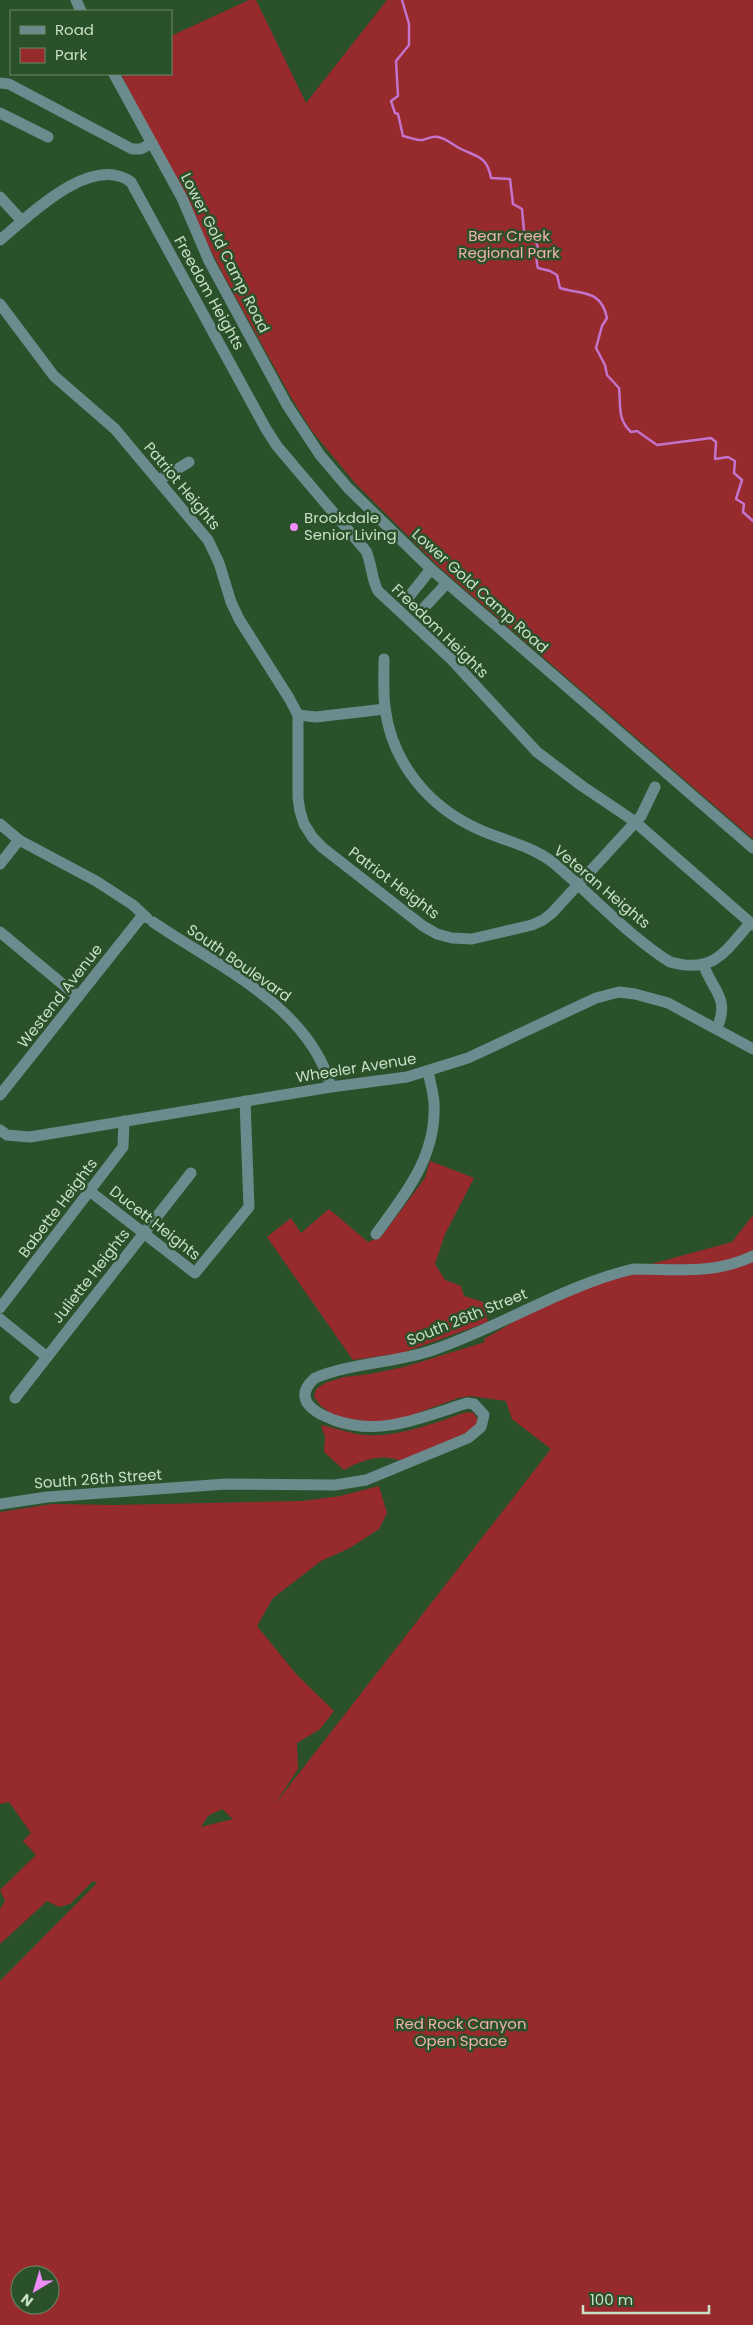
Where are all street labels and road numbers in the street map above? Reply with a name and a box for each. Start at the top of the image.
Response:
street label: Lower Gold Camp Road [176,169,275,336]
street label: Freedom Heights [169,232,250,354]
street label: Patriot Heights [139,437,226,534]
street label: Lower Gold Camp Road [408,524,553,658]
street label: Freedom Heights [387,579,494,683]
street label: Veteran Heights [550,840,655,933]
street label: Patriot Heights [344,841,444,924]
street label: South Boulevard [183,919,296,1006]
street label: Westend Avenue [12,939,107,1052]
street label: Wheeler Avenue [294,1048,418,1087]
street label: Babette Heights [13,1154,102,1262]
street label: Ducett Heights [106,1180,205,1265]
street label: Juliette Heights [47,1224,134,1327]
street label: South 26th Street [403,1283,530,1350]
street label: South 26th Street [33,1464,163,1493]

